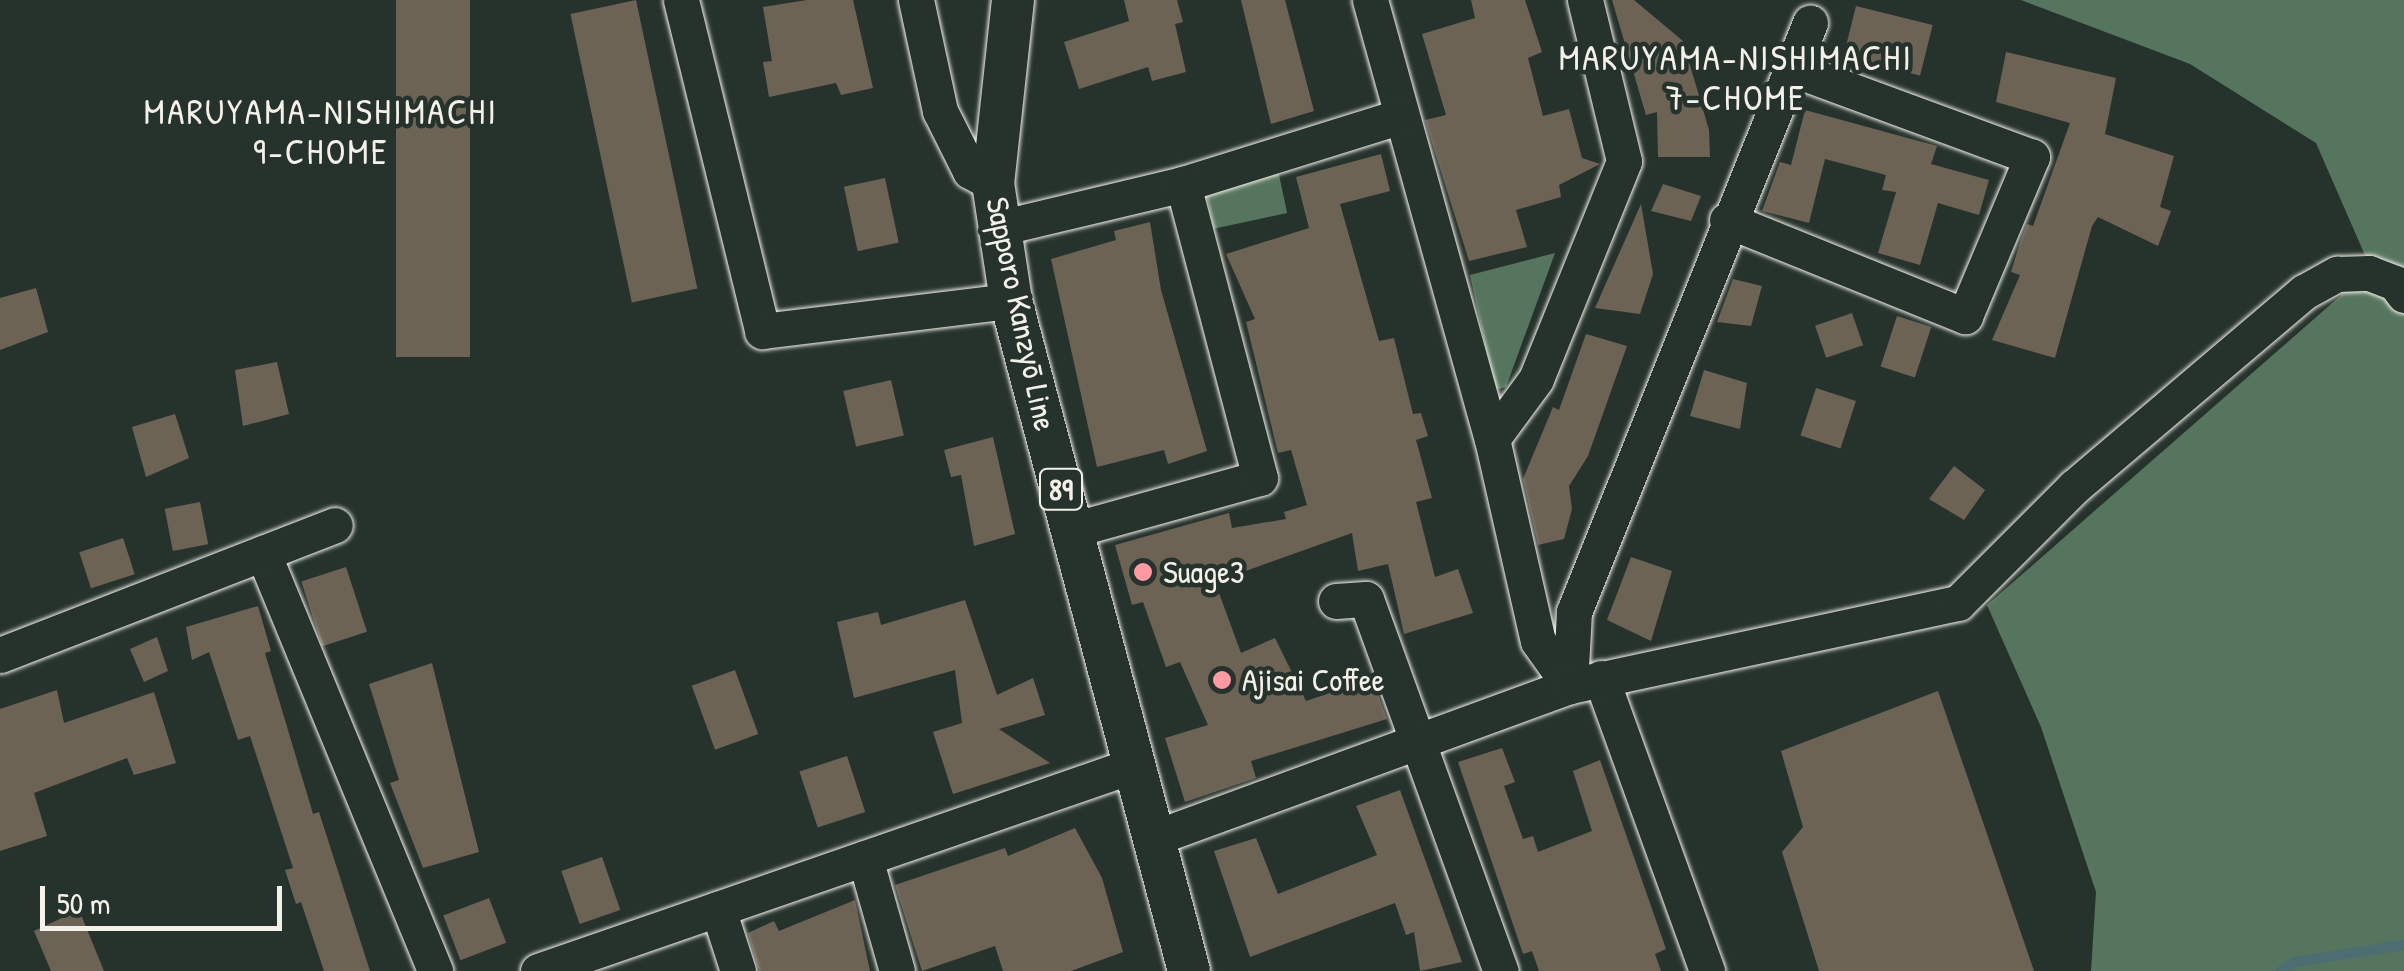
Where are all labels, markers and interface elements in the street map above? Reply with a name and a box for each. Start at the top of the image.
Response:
district label: MARUYAMA-NISHIMACHI 7-CHOME [1559,37,1913,119]
district label: MARUYAMA-NISHIMACHI 9-CHOME [144,91,498,173]
street label: Sapporo Kanzyō Line [978,194,1064,434]
road number: 89 [1038,464,1084,514]
place label: Suage3 [1163,553,1244,591]
marker: Suage3 [1132,561,1154,583]
place label: Ajisai Coffee [1242,661,1384,699]
marker: Ajisai Coffee [1211,669,1233,691]
scale bar [45,866,288,928]
text: 50 m [57,883,110,923]

